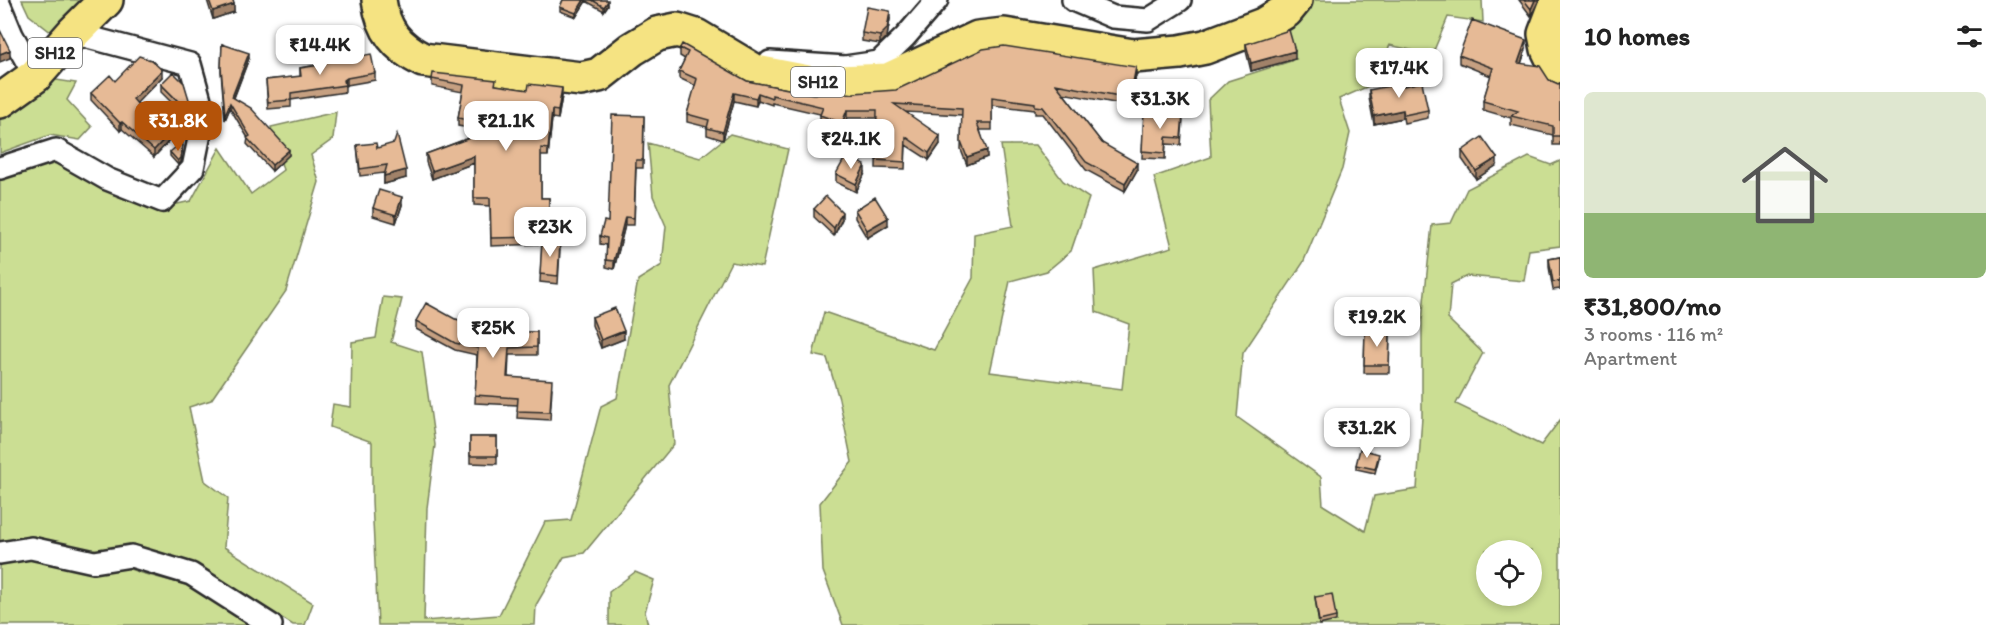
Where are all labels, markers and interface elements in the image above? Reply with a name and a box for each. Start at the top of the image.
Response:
text: 10 homes [1584,20,1690,52]
icon: filters [1953,20,1986,53]
pin: ₹14.4K [271,25,369,76]
text: ₹14.4K [290,32,350,56]
road number: SH12 [28,38,82,68]
pin: ₹17.4K [1350,48,1448,99]
text: ₹17.4K [1370,55,1428,79]
road number: SH12 [791,67,845,97]
pin: ₹31.3K [1111,79,1209,130]
text: ₹31.3K [1131,86,1189,110]
pin: ₹31.8K [129,101,227,152]
pin: ₹21.1K [457,101,555,152]
text: ₹31.8K [149,108,207,132]
text: ₹21.1K [478,108,534,132]
pin: ₹24.1K [802,119,900,170]
text: ₹24.1K [821,126,881,150]
icon: home [1731,131,1839,239]
pin: ₹23K [514,207,586,258]
text: ₹23K [528,214,572,238]
text: ₹31,800/mo [1584,290,1721,322]
pin: ₹19.2K [1328,297,1426,348]
text: ₹19.2K [1348,304,1406,328]
pin: ₹25K [457,308,529,359]
text: ₹25K [471,315,515,339]
text: 3 rooms · 116 m² [1584,322,1723,346]
text: Apartment [1584,346,1677,370]
pin: ₹31.2K [1318,408,1416,459]
text: ₹31.2K [1338,415,1396,439]
map controls [1476,540,1542,606]
button: locate [1476,540,1542,606]

